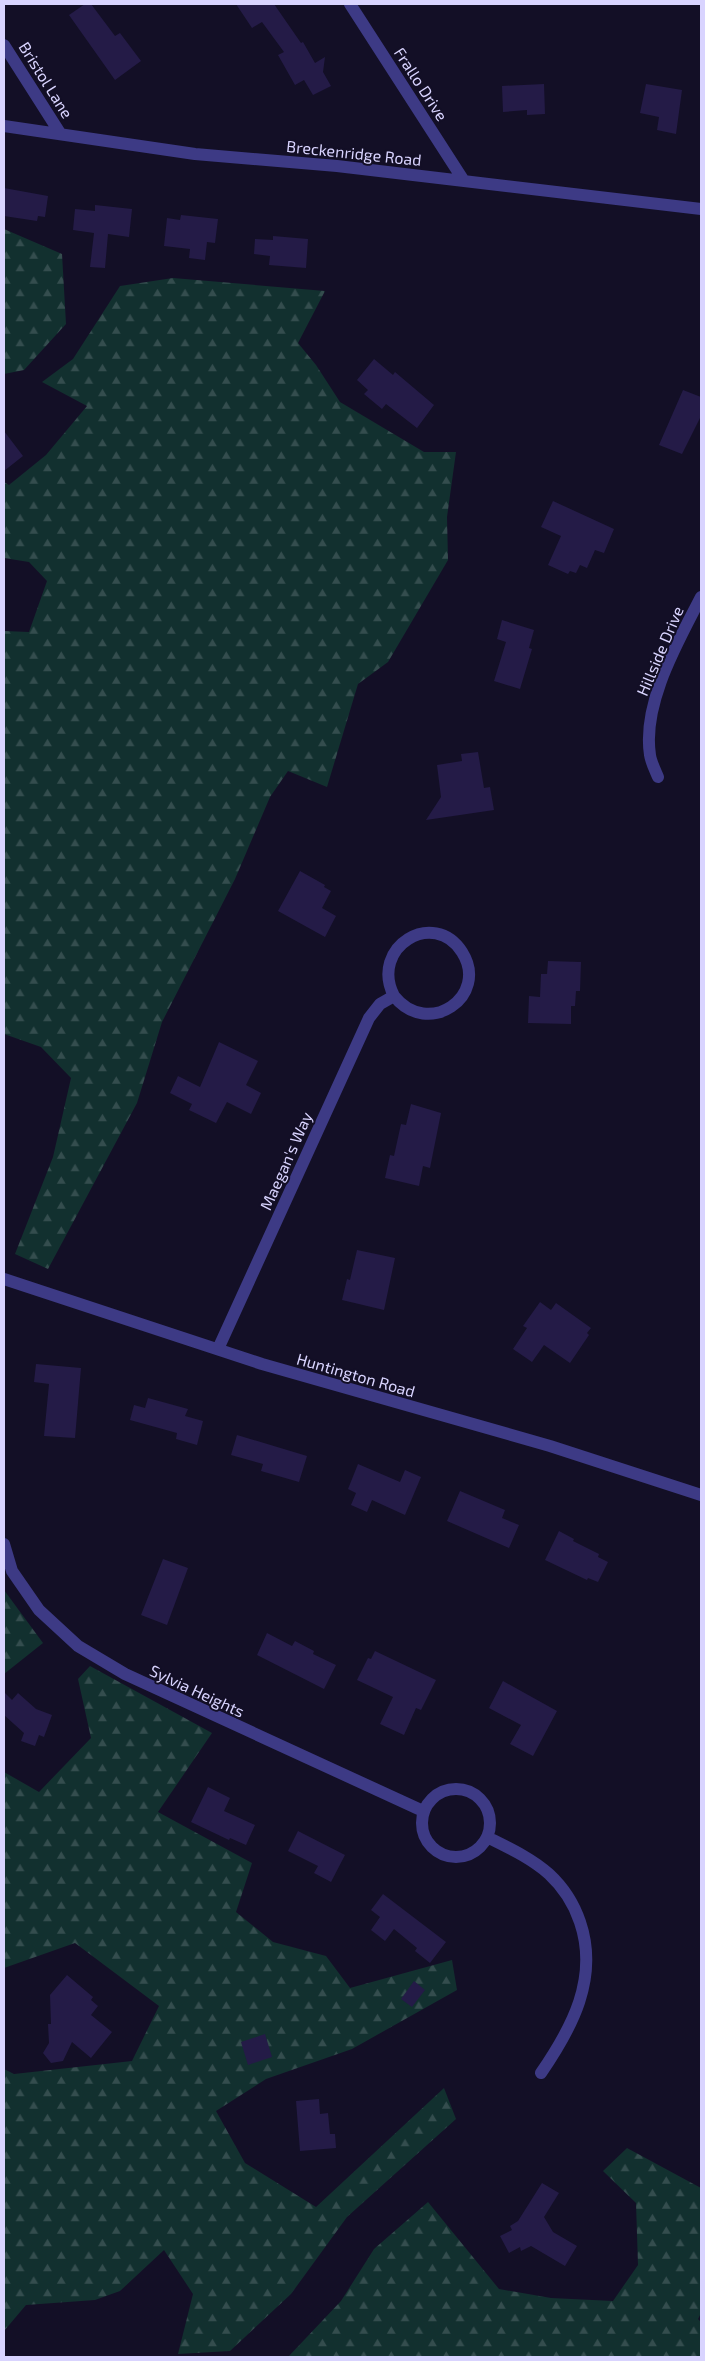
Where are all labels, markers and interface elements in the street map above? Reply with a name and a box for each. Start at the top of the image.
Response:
street label: Bristol Lane [15,38,77,121]
street label: Frallo Drive [391,43,452,124]
street label: Breckenridge Road [286,136,423,169]
street label: Hillside Drive [632,603,687,699]
street label: Maegan's Way [255,1108,316,1213]
street label: Huntington Road [295,1349,418,1401]
street label: Sylvia Heights [147,1660,248,1721]

